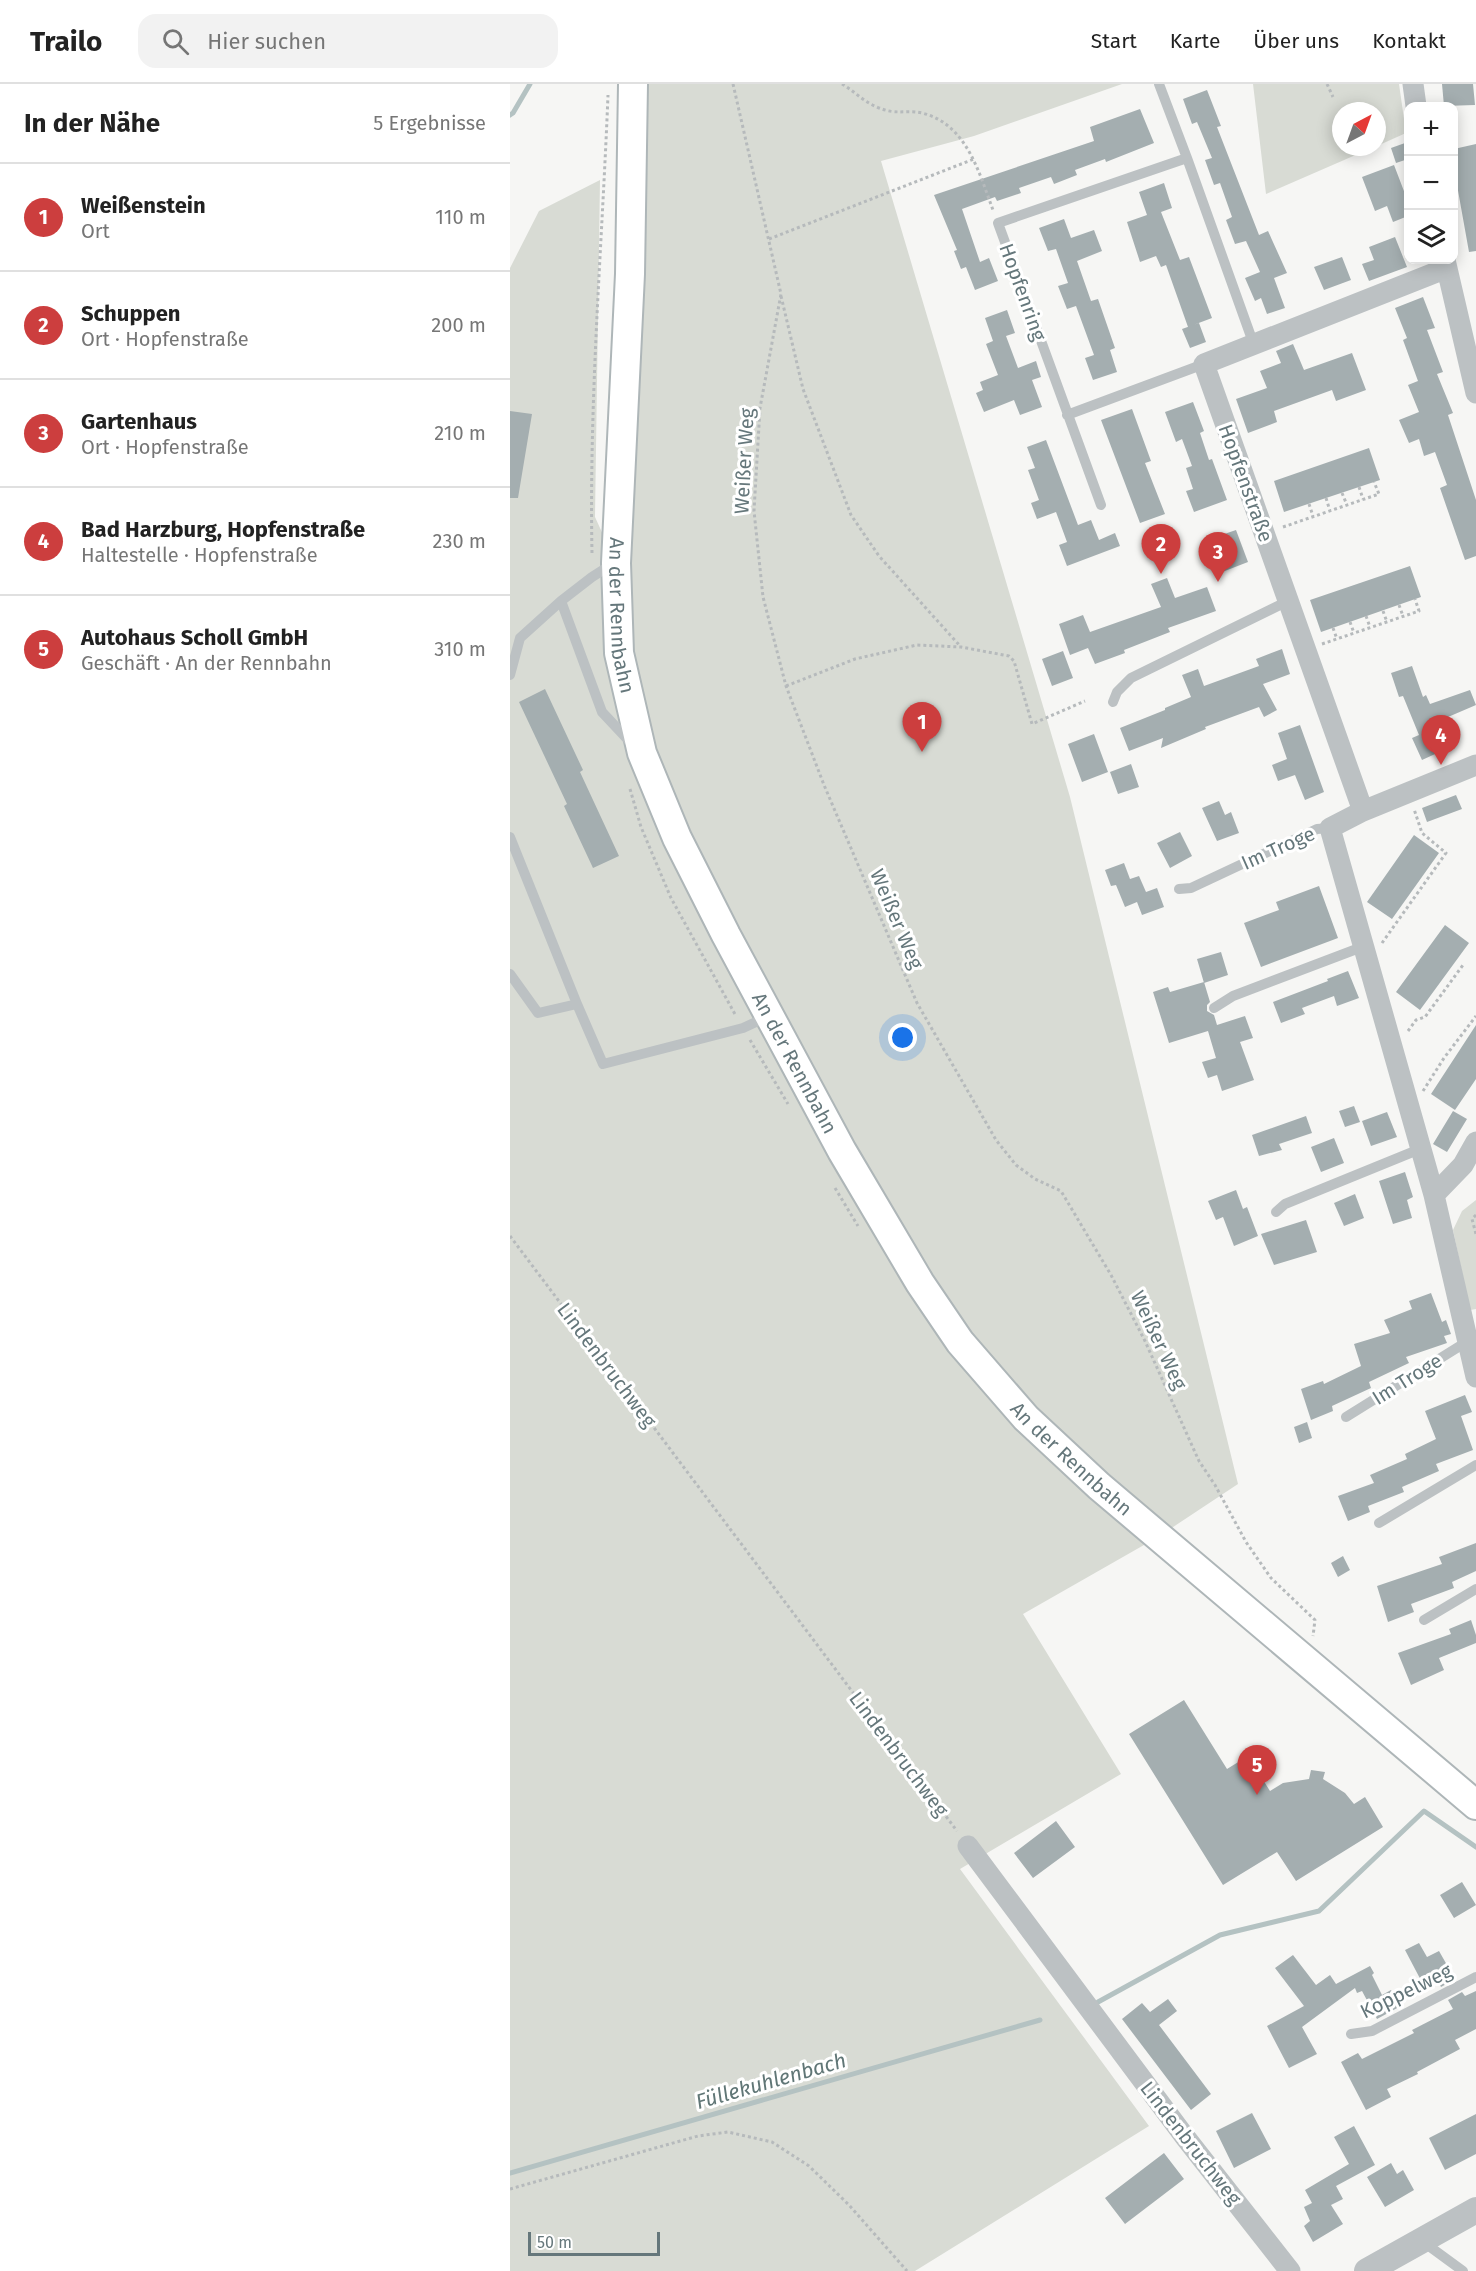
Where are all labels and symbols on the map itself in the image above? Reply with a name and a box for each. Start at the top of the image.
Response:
north arrow [1332,102,1386,156]
street label: Hopfenring [994,240,1052,344]
street label: Weißer Weg [729,407,759,515]
street label: Hopfenstraße [1214,421,1278,545]
pin: 2 [1142,524,1180,574]
pin: 3 [1198,532,1238,582]
street label: An der Rennbahn [604,537,640,696]
pin: 1 [902,702,942,752]
pin: 4 [1422,716,1460,765]
street label: Im Troge [1238,821,1318,875]
street label: Weißer Weg [865,865,929,973]
street label: An der Rennbahn [747,988,842,1138]
your location [888,1023,917,1052]
street label: Weißer Weg [1126,1287,1193,1394]
street label: Lindenbruchweg [552,1298,662,1433]
street label: Im Troge [1368,1348,1446,1410]
street label: An der Rennbahn [1006,1397,1137,1521]
street label: Lindenbruchweg [844,1687,954,1822]
pin: 5 [1238,1746,1276,1795]
street label: Koppelweg [1356,1958,1456,2024]
water label: Füllekuhlenbach [693,2047,849,2115]
street label: Lindenbruchweg [1135,2076,1247,2210]
scale bar [528,2229,660,2256]

